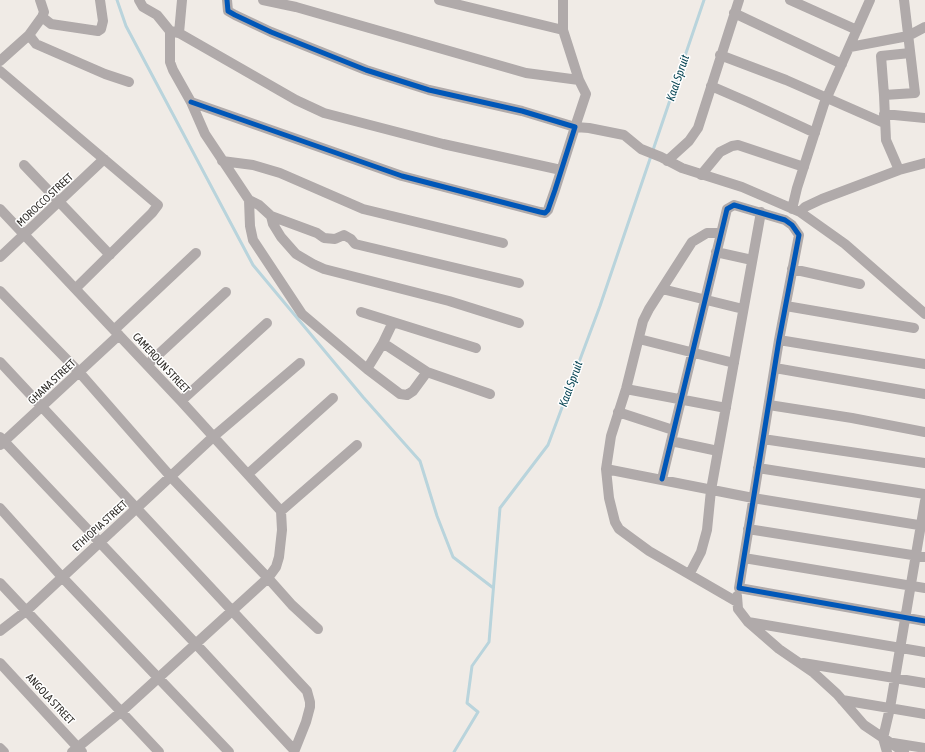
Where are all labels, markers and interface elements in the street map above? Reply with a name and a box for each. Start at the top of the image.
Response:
water label: Kaal Spruit [663,53,693,103]
street label: MOROCCO STREET [14,171,76,229]
street label: CAMEROUN STREET [130,330,192,396]
street label: GHANA STREET [26,357,78,407]
water label: Kaal Spruit [556,359,586,409]
street label: ETHIOPIA STREET [70,498,130,554]
street label: ANGOLA STREET [23,671,77,727]

